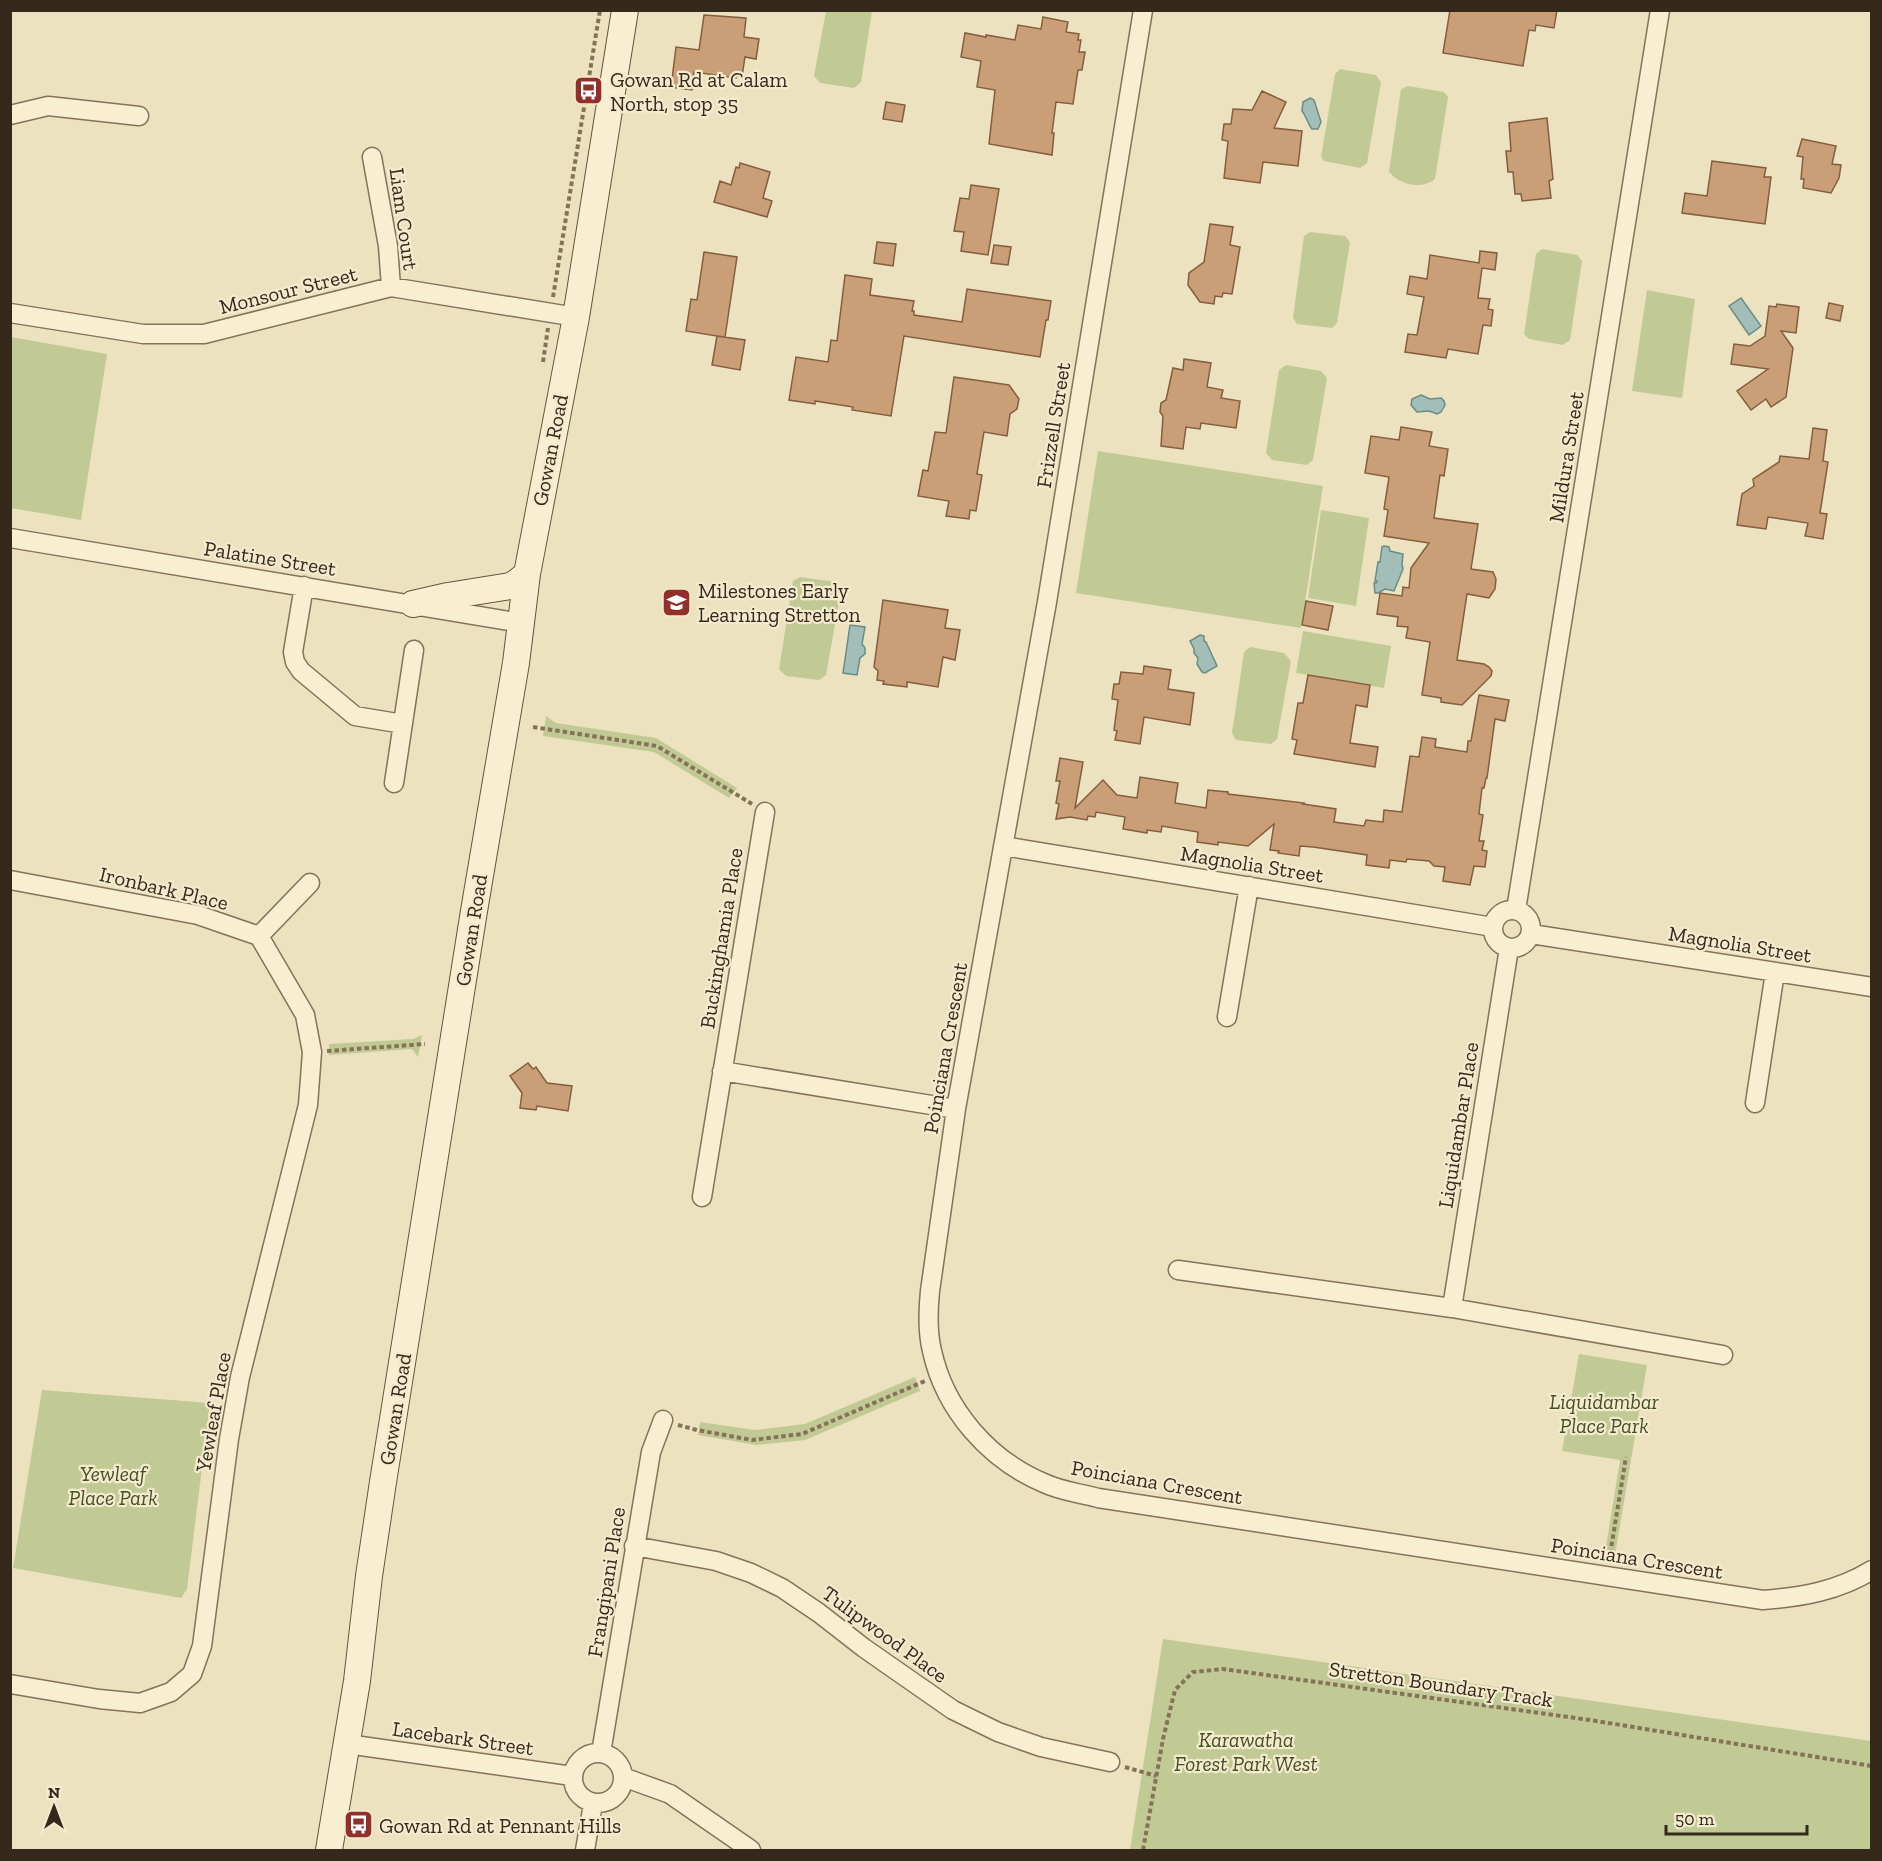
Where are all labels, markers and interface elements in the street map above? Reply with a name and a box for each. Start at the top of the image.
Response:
place label: Gowan Rd at Calam North, stop 35 [610,67,787,116]
bus stop icon: Gowan Rd at Calam North, stop 35 [573,75,605,107]
street label: Liam Court [384,166,424,272]
street label: Monsour Street [216,261,360,319]
street label: Frizzell Street [1031,360,1075,490]
street label: Mildura Street [1543,389,1589,524]
street label: Gowan Road [527,392,573,508]
street label: Palatine Street [202,535,338,581]
place label: Milestones Early Learning Stretton [698,578,861,627]
school or university icon: Milestones Early Learning Stretton [661,586,693,618]
street label: Magnolia Street [1179,840,1326,888]
street label: Buckinghamia Place [694,846,748,1030]
street label: Ironbark Place [97,861,231,915]
street label: Gowan Road [450,872,492,988]
street label: Magnolia Street [1667,920,1814,968]
street label: Poinciana Crescent [918,960,972,1136]
street label: Liquidambar Place [1433,1040,1484,1210]
street label: Yewleaf Place [190,1350,236,1475]
street label: Gowan Road [374,1351,416,1467]
park label: Liquidambar Place Park [1549,1389,1659,1438]
street label: Poinciana Crescent [1069,1455,1245,1509]
park label: Yewleaf Place Park [68,1461,158,1510]
street label: Frangipani Place [582,1505,630,1659]
street label: Poinciana Crescent [1549,1532,1725,1584]
street label: Tulipwood Place [818,1580,953,1688]
street label: Stretton Boundary Track [1328,1656,1554,1712]
street label: Lacebark Street [391,1716,535,1760]
park label: Karawatha Forest Park West [1174,1727,1318,1776]
north arrow [24,1777,84,1837]
text: N [48,1783,60,1802]
scale bar [1666,1798,1807,1836]
text: 50 m [1675,1808,1715,1830]
bus stop icon: Gowan Rd at Pennant Hills [342,1809,374,1841]
place label: Gowan Rd at Pennant Hills [379,1813,621,1838]

